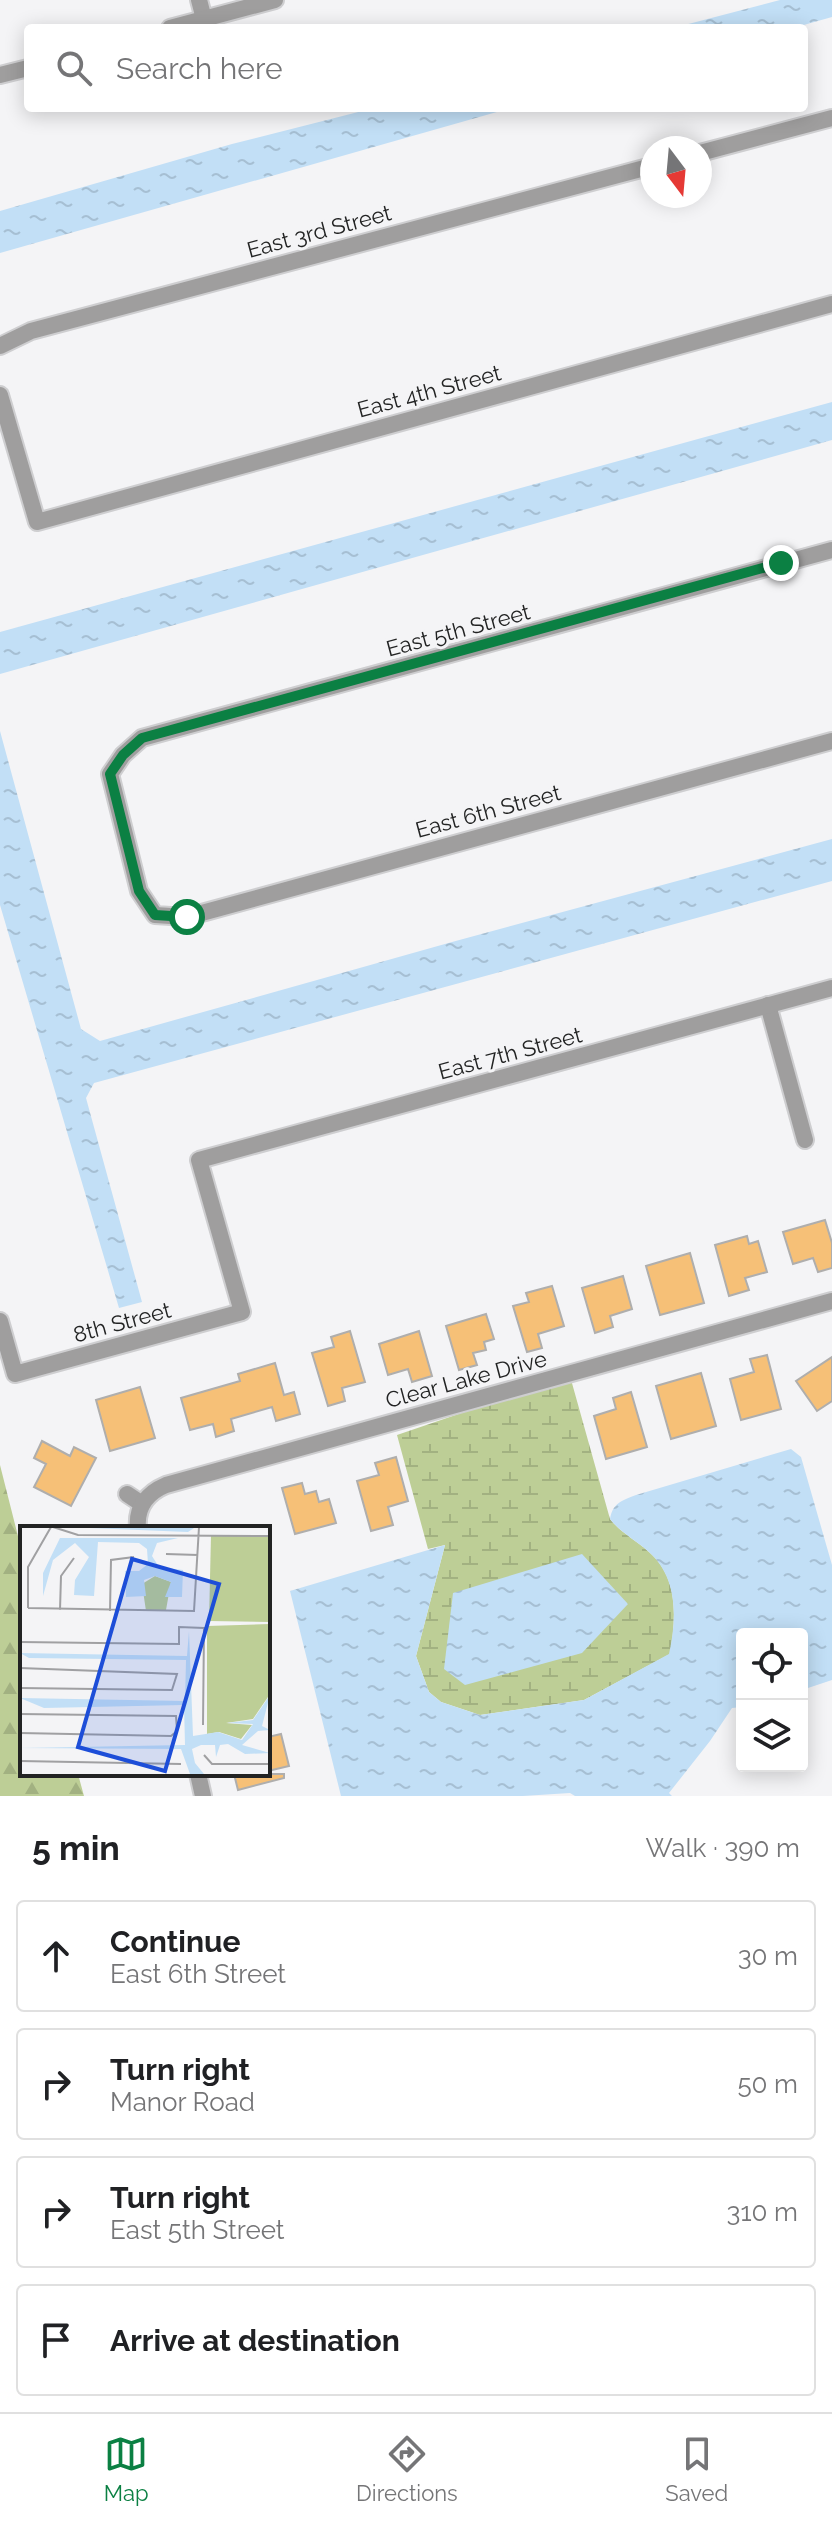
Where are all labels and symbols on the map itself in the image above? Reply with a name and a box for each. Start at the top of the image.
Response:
north arrow [640,136,712,208]
street label: East 3rd Street [244,199,395,263]
street label: East 4th Street [354,359,504,423]
route end [763,545,799,581]
street label: East 5th Street [383,598,533,662]
street label: East 6th Street [413,779,564,843]
route start [169,899,205,935]
street label: East 7th Street [435,1021,585,1085]
street label: 8th Street [70,1296,174,1347]
street label: Clear Lake Drive [383,1345,549,1413]
inset map [20,1526,270,1776]

